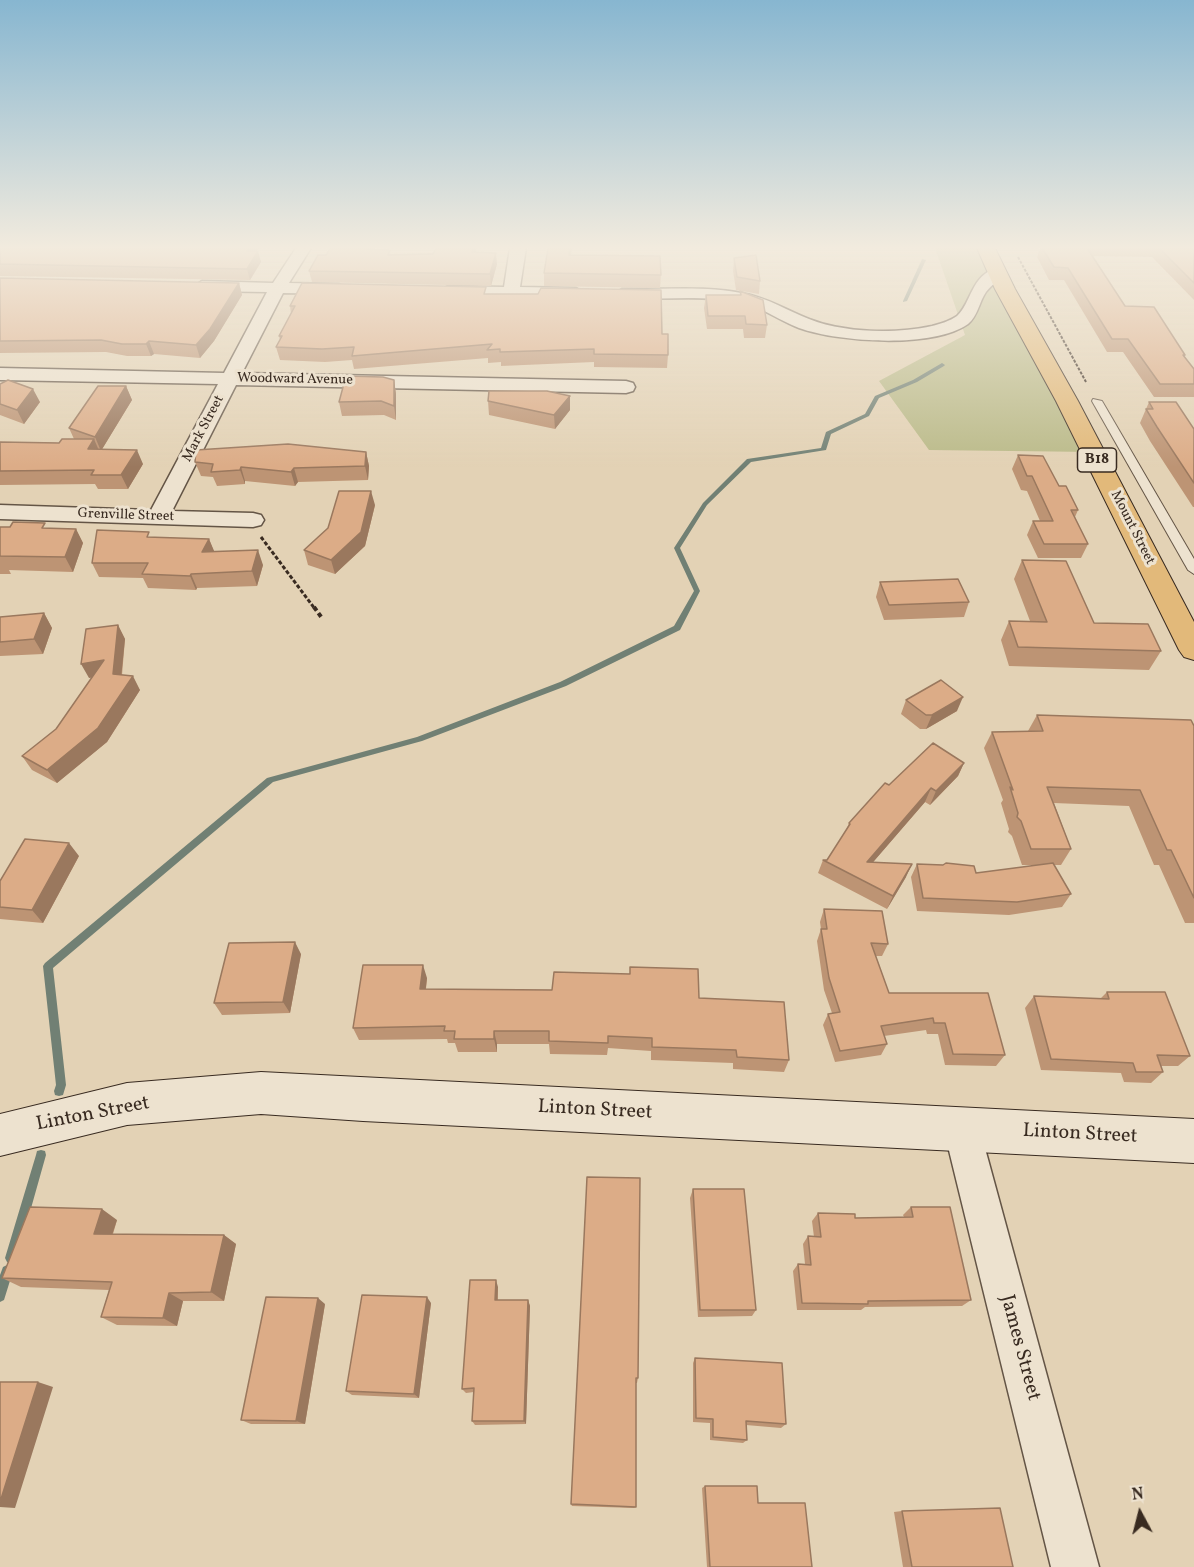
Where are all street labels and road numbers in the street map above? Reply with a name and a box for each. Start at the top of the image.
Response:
street label: Woodward Avenue [237,371,353,389]
street label: Mark Street [179,393,229,465]
road number: B18 [1078,448,1116,472]
street label: Mount Street [1106,488,1158,568]
street label: Grenville Street [77,506,175,526]
street label: Linton Street [34,1092,152,1138]
street label: Linton Street [537,1096,653,1126]
street label: Linton Street [1022,1120,1138,1150]
street label: James Street [993,1292,1045,1404]

